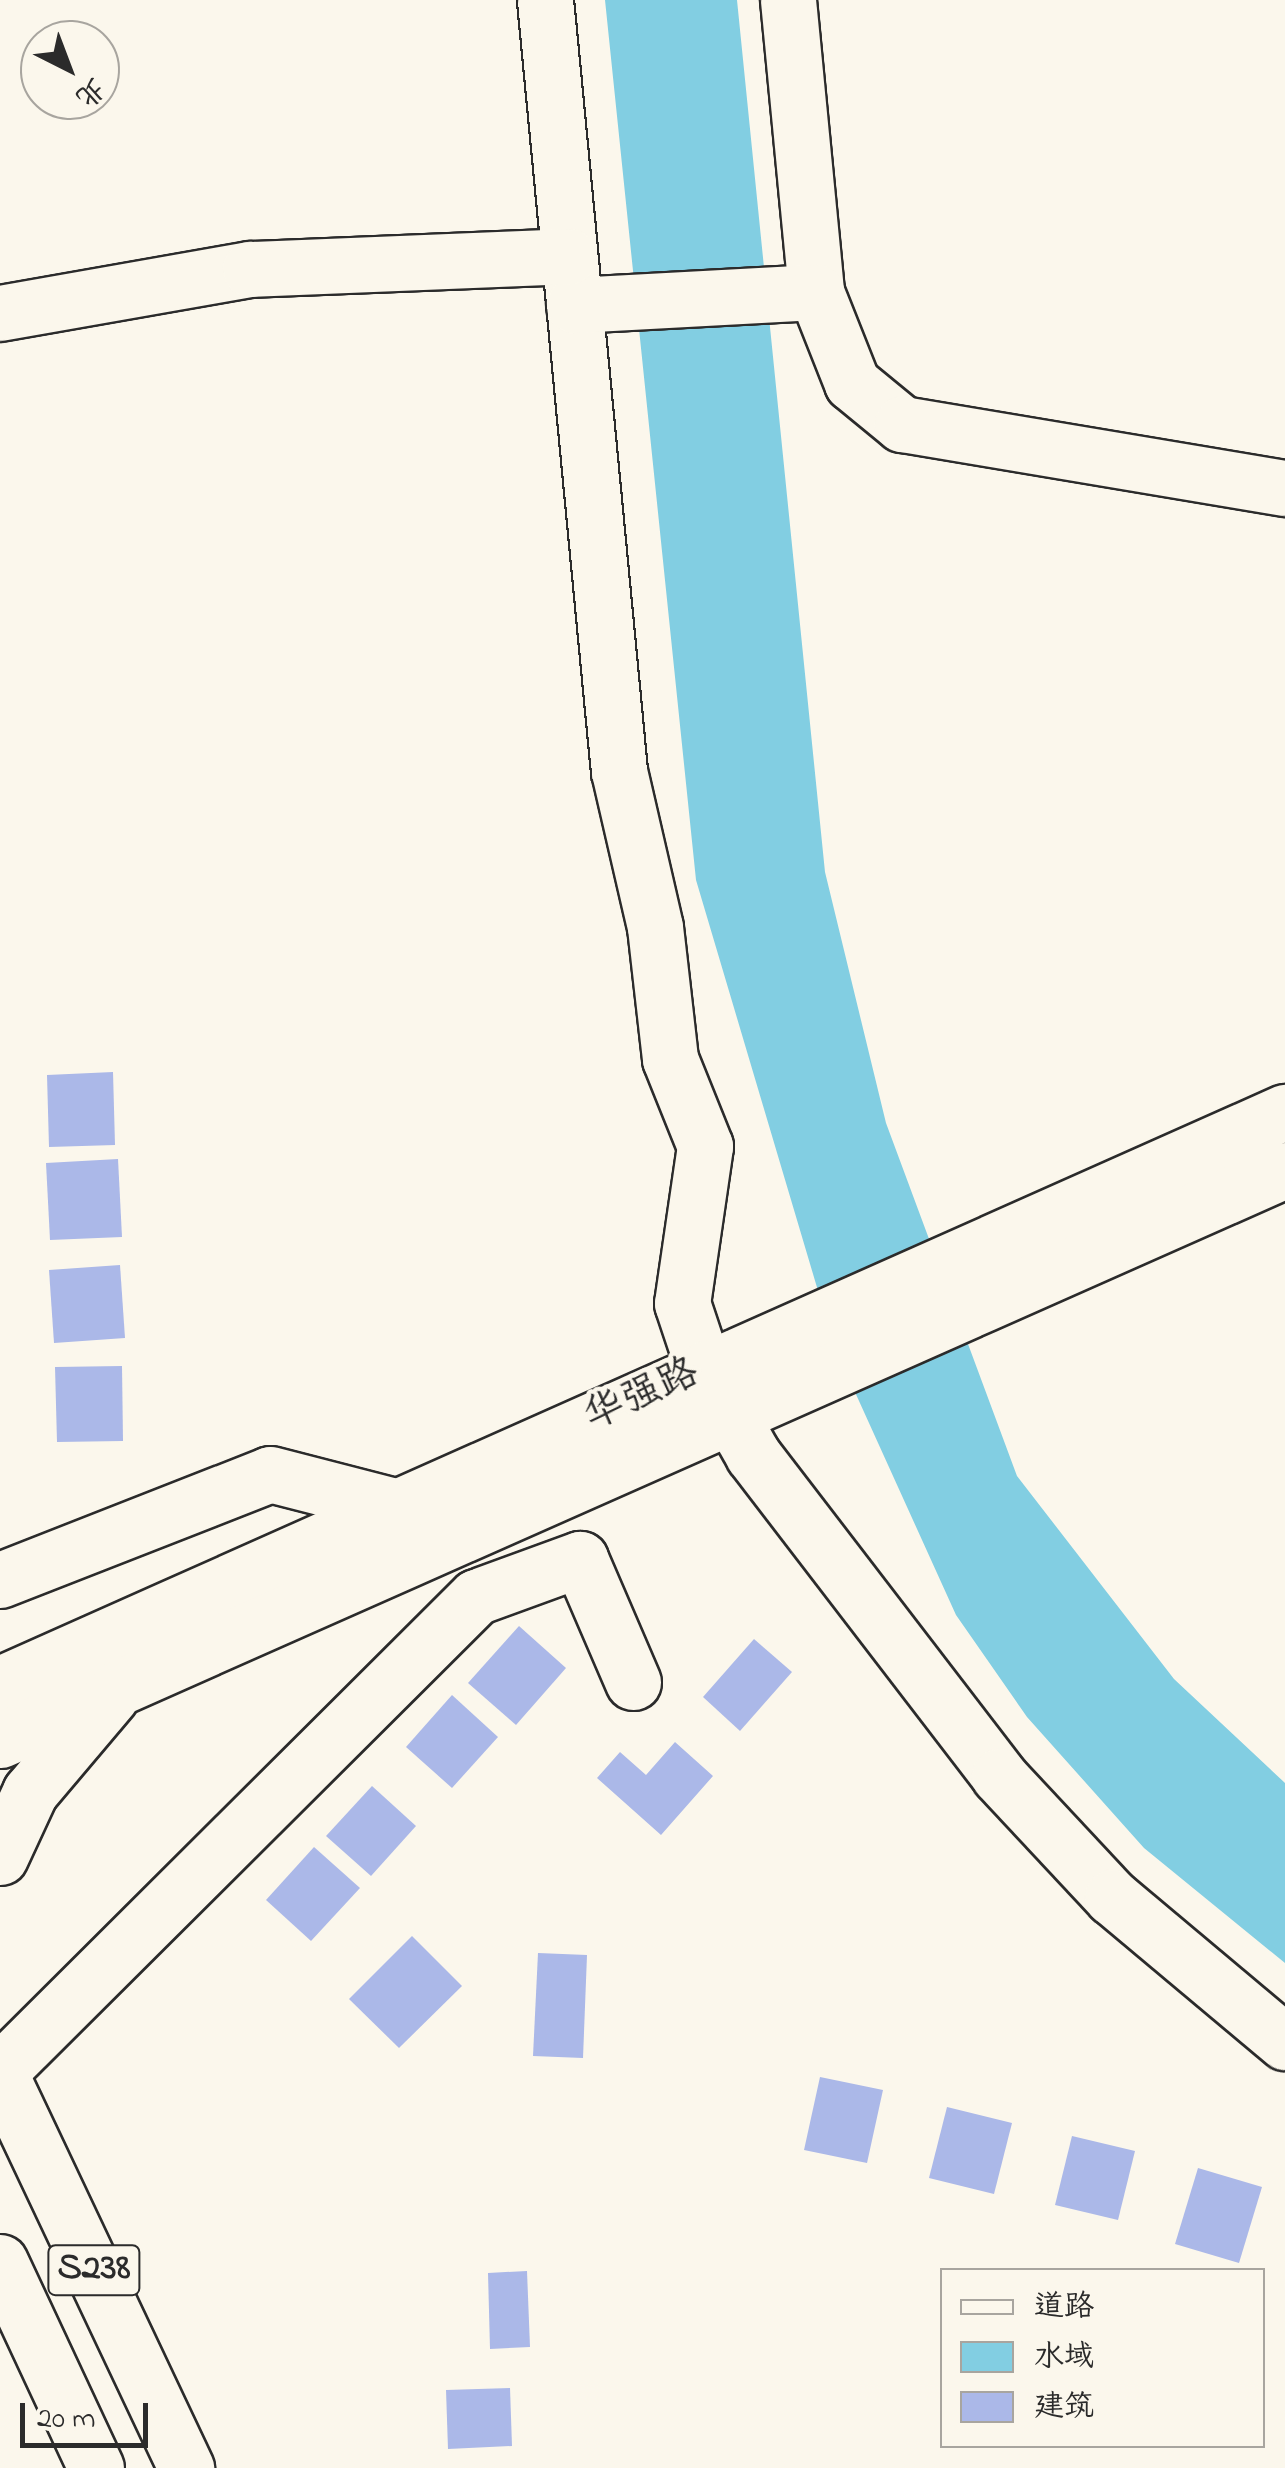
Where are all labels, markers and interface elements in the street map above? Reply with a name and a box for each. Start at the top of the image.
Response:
north arrow [20,20,120,120]
text: 北 [65,67,113,116]
street label: 华强路 [577,1350,707,1442]
road number: S238 [46,2237,142,2303]
legend [940,2268,1265,2448]
text: 道路 [1034,2286,1094,2330]
text: 水域 [1034,2336,1094,2380]
scale bar [25,2383,152,2445]
text: 建筑 [1034,2386,1094,2430]
text: 20 m [37,2398,96,2442]

